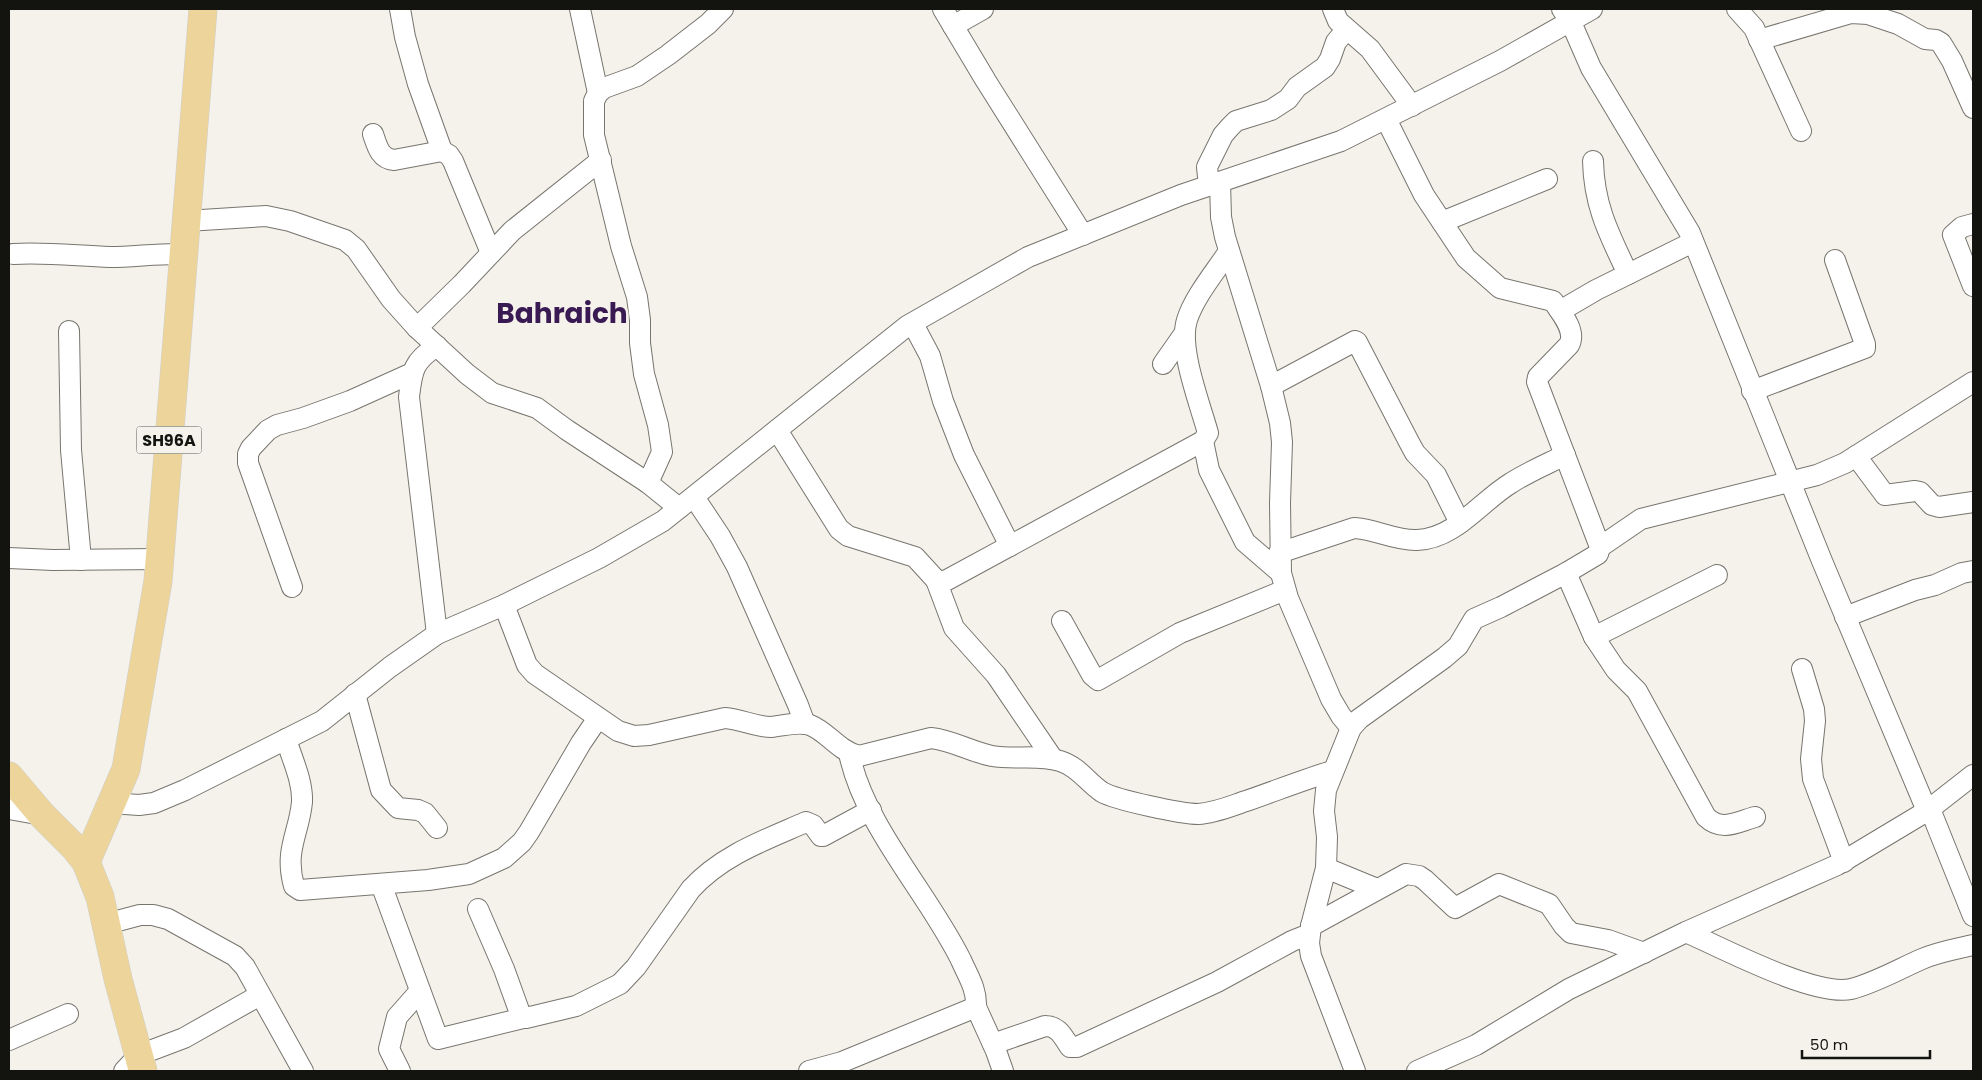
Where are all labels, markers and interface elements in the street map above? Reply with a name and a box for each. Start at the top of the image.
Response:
district label: Bahraich [496,294,628,333]
road number: SH96A [136,426,202,454]
scale bar [1802,1028,1930,1060]
text: 50 m [1810,1034,1848,1055]

